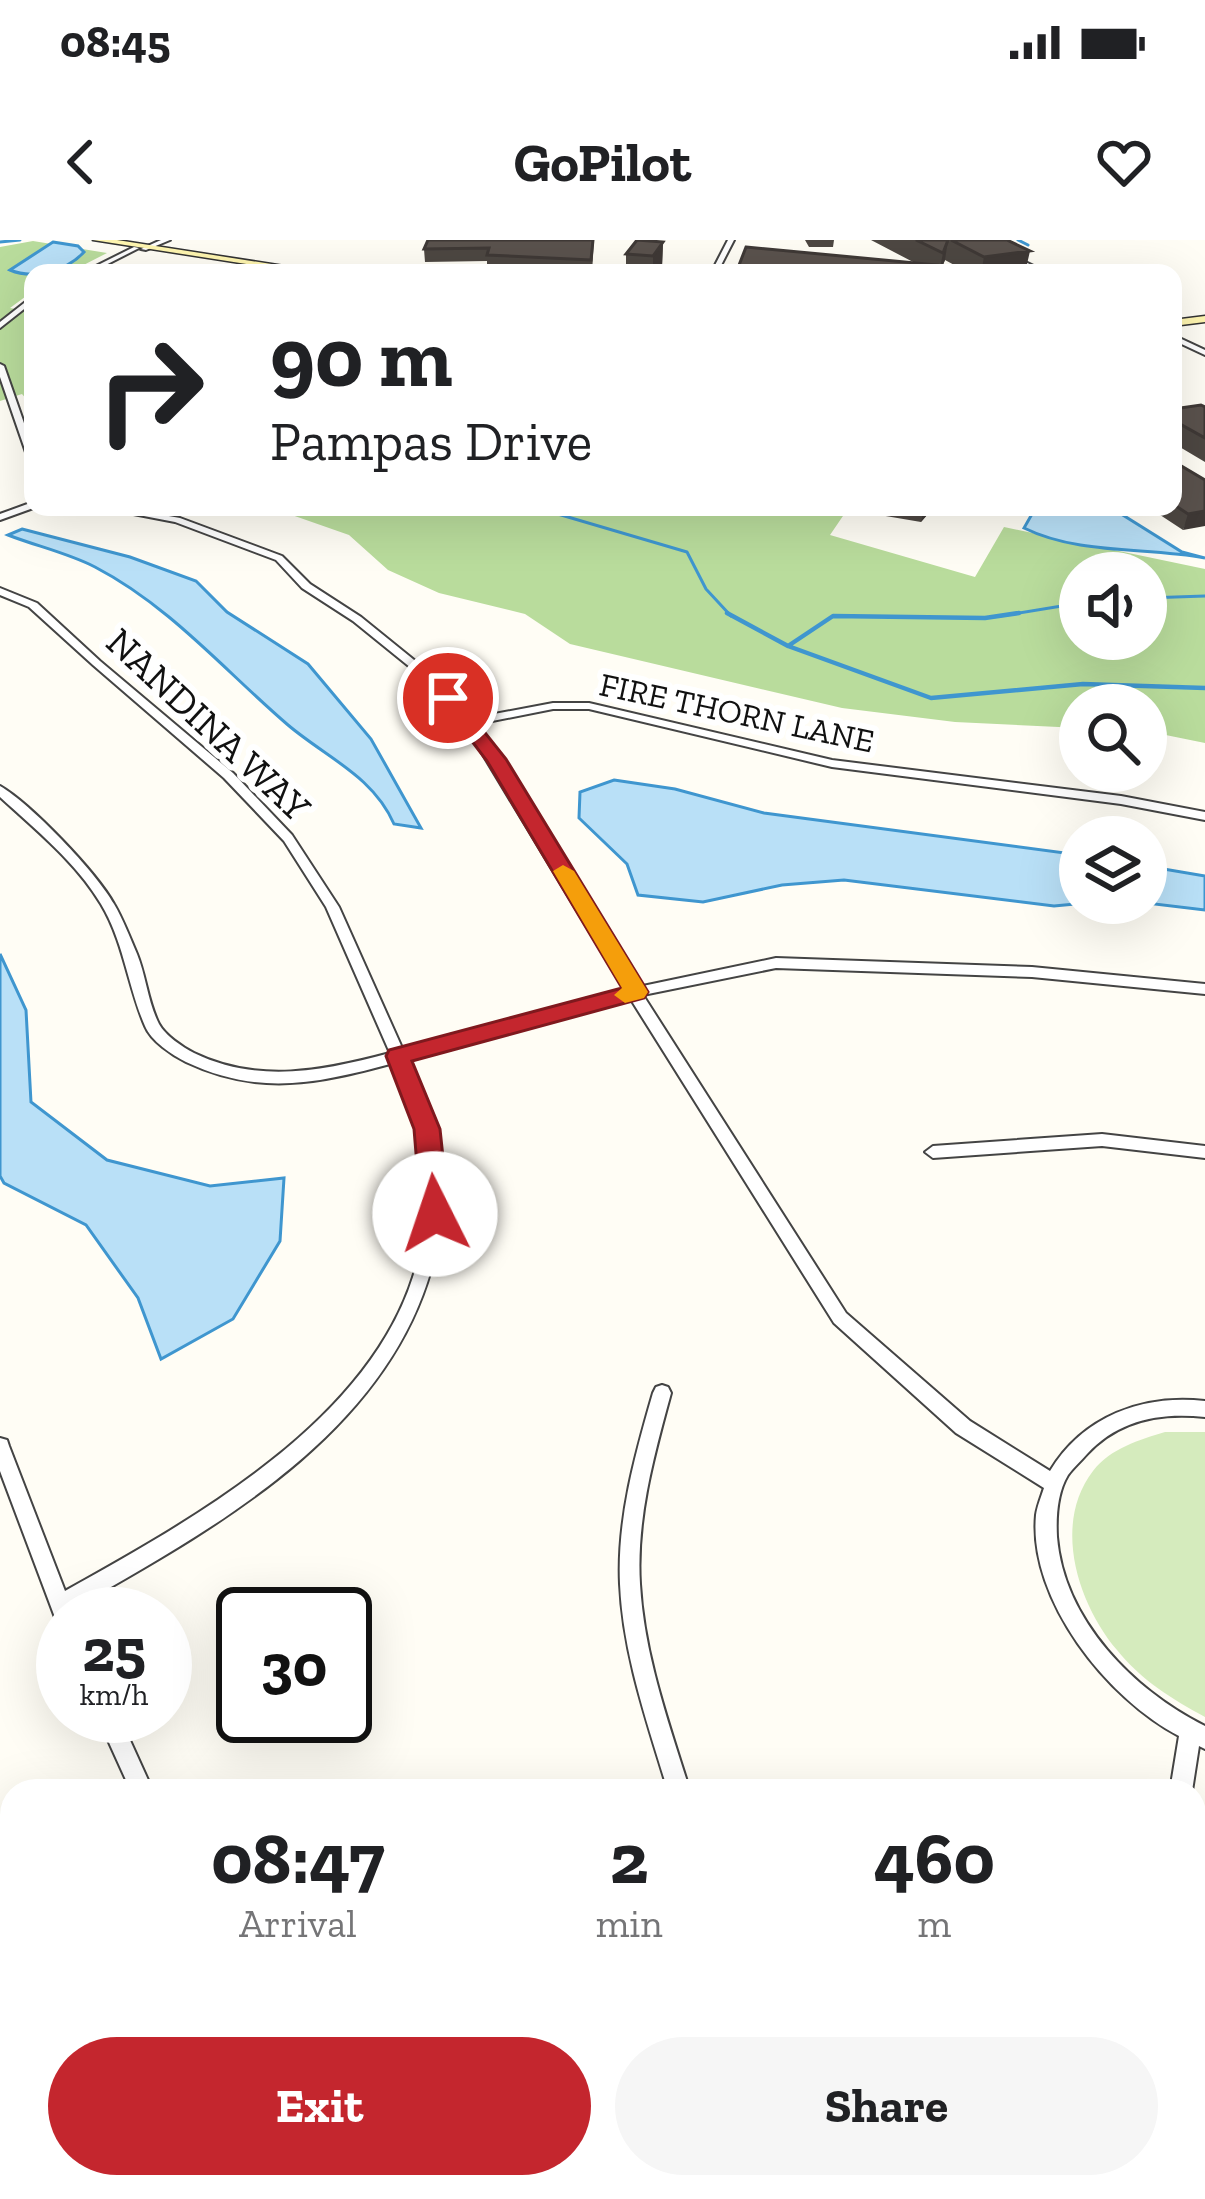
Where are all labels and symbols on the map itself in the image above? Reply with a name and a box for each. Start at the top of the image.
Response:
street label: NANDINA WAY [97,618,320,831]
pin [397,647,499,749]
street label: FIRE THORN LANE [596,664,878,761]
position arrow [372,1151,498,1277]
speed limit sign: 30 [216,1587,372,1743]

